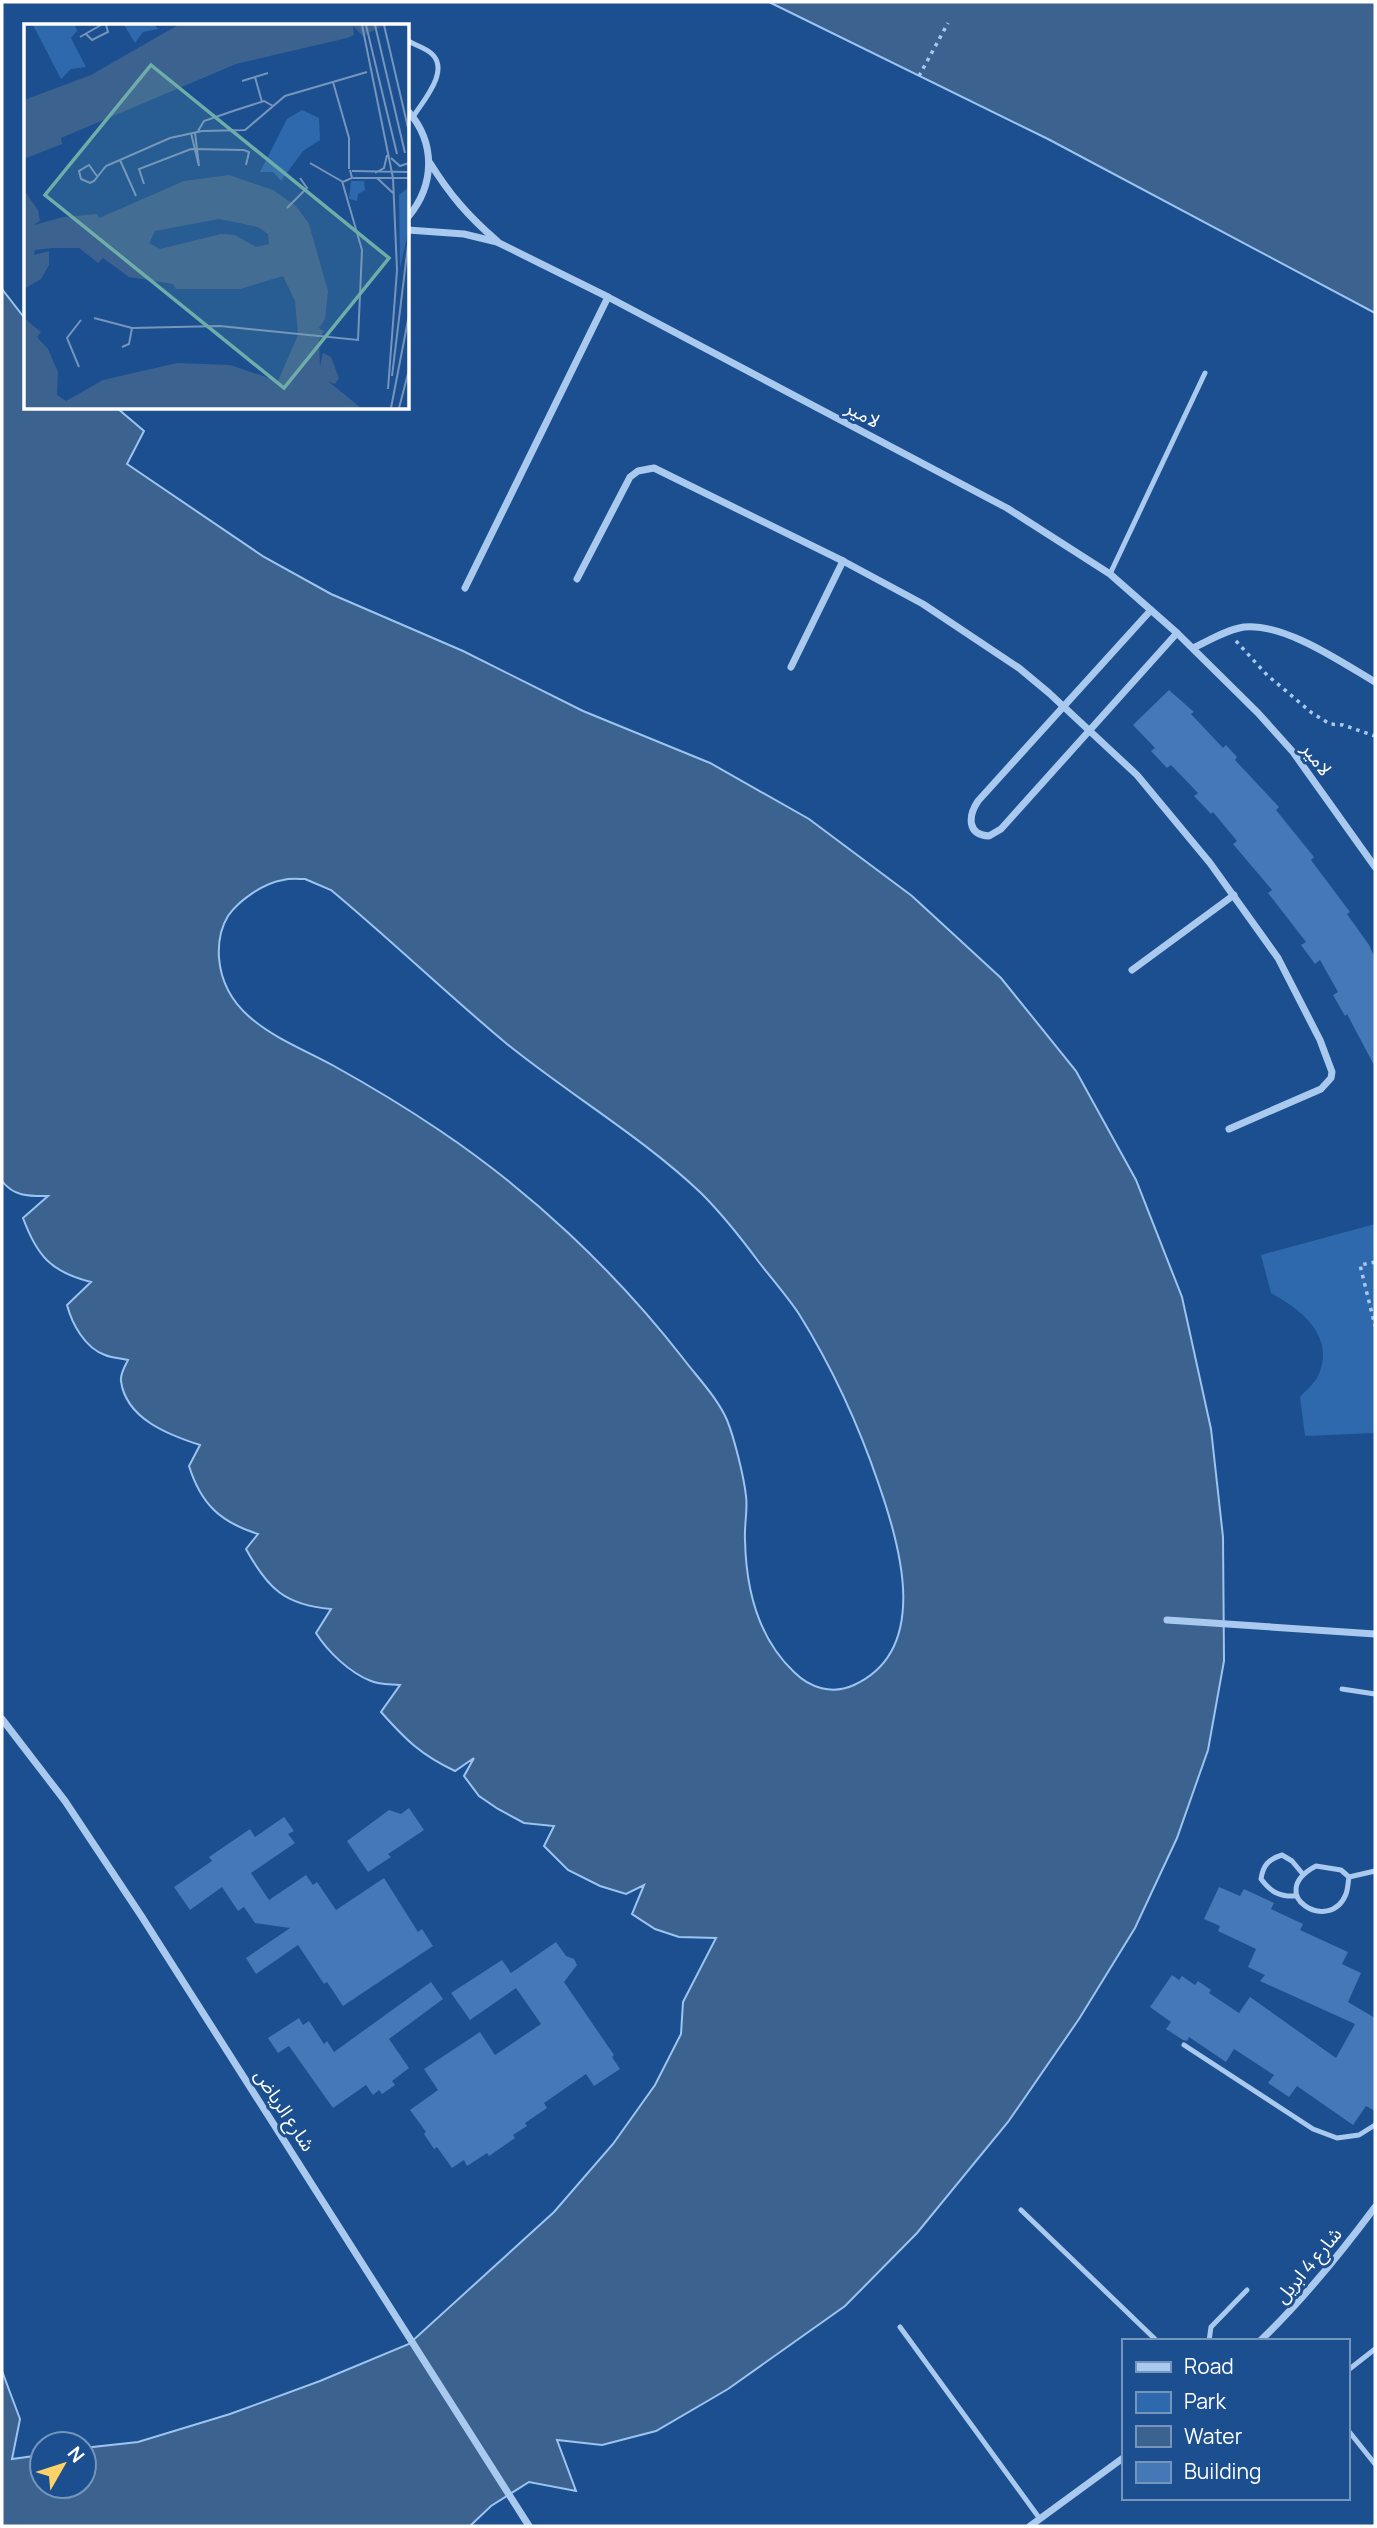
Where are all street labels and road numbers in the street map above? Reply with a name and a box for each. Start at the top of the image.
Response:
street label: لامير [840,394,885,434]
street label: لامير [1295,736,1338,781]
street label: شارع الرياض [248,2064,321,2157]
street label: شارع 4 ابريل [1268,2221,1348,2309]

